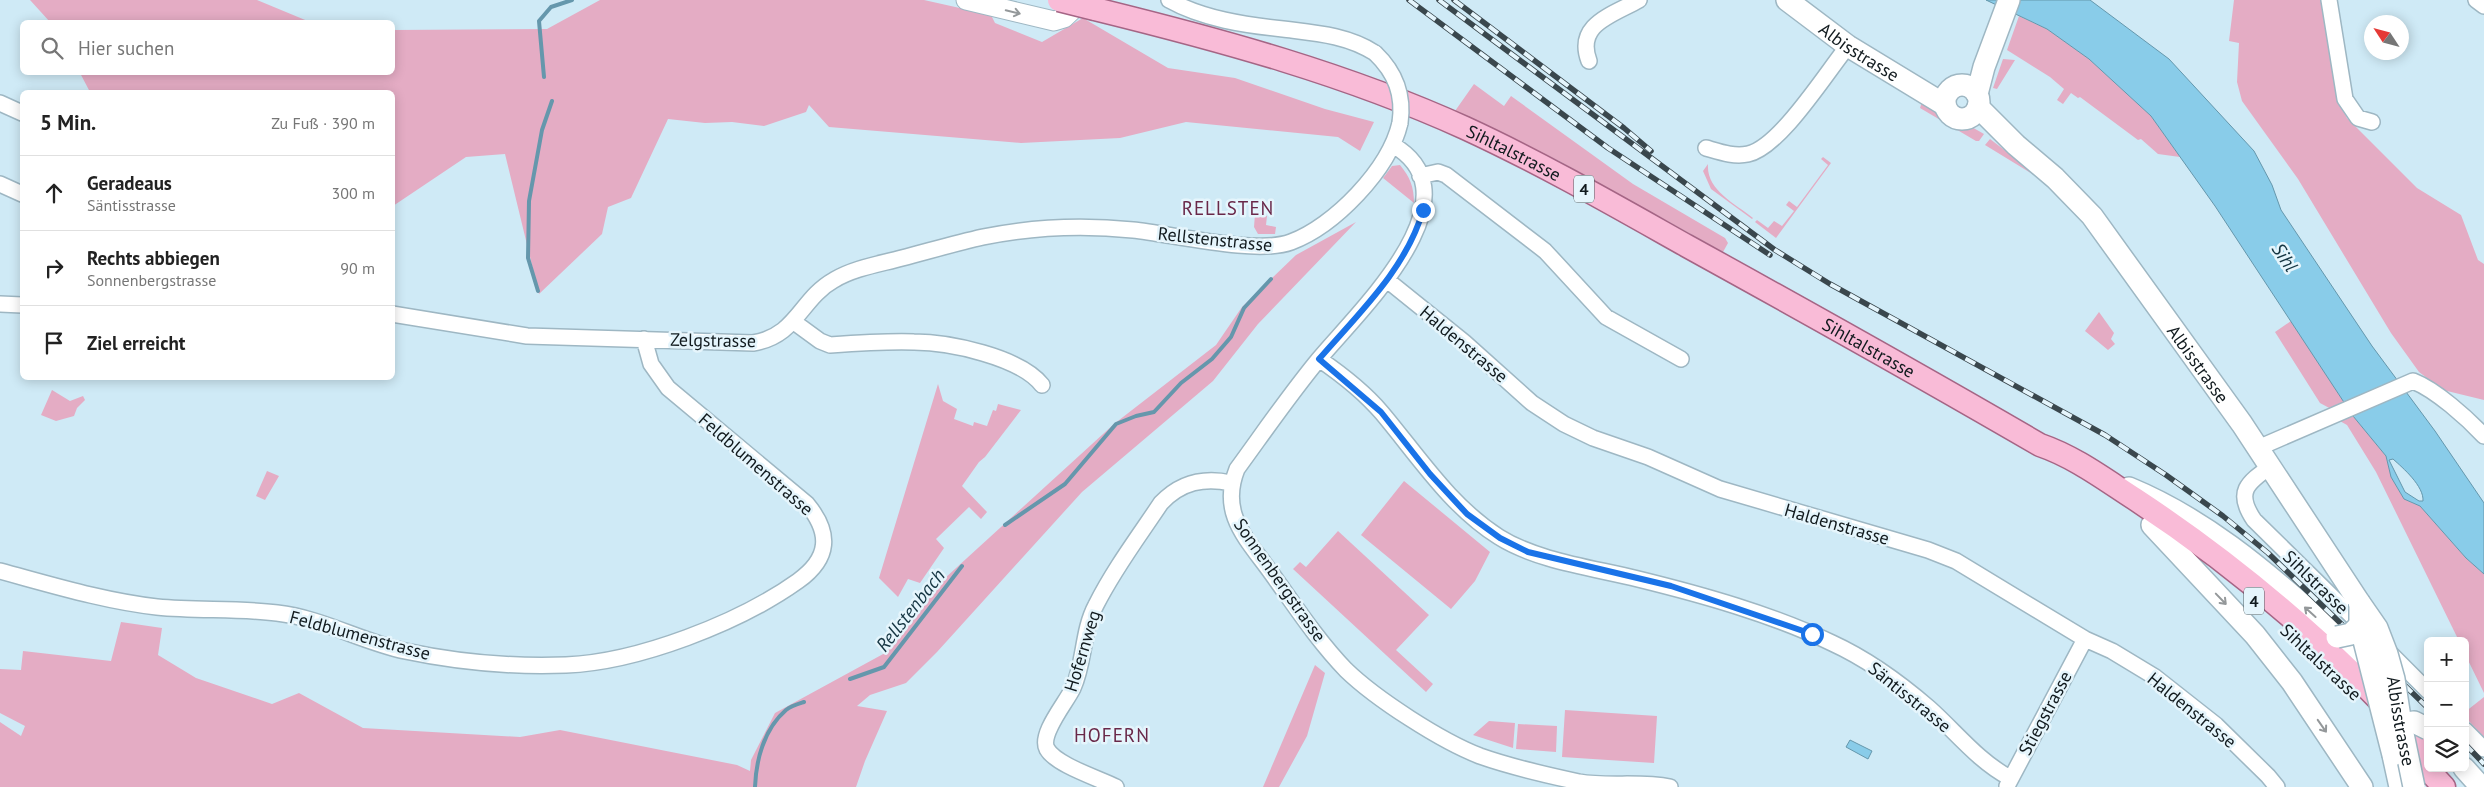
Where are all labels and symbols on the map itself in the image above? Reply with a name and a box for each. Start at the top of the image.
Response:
one-way arrow [1005,8,1021,17]
north arrow [2364,15,2409,60]
street label: Albisstrasse [1815,17,1904,86]
street label: Sihltalstrasse [1463,119,1565,186]
road number: 4 [1574,175,1594,202]
district label: RELLSTEN [1182,196,1274,220]
route end [1412,199,1435,222]
street label: Rellstenstrasse [1157,222,1273,256]
water label: Sihl [2267,238,2303,276]
street label: Haldenstrasse [1415,300,1513,388]
street label: Sihltalstrasse [1818,312,1919,383]
street label: Albisstrasse [2163,320,2234,407]
street label: Zelgstrasse [670,328,756,352]
street label: Feldblumenstrasse [694,408,818,520]
street label: Haldenstrasse [1782,498,1892,550]
street label: Sonnenbergstrasse [1229,514,1331,646]
street label: Sihlstrasse [2278,545,2354,619]
water label: Rellstenbach [870,564,950,656]
road number: 4 [2244,588,2264,614]
one-way arrow [2215,592,2227,605]
street label: Feldblumenstrasse [287,605,433,665]
one-way arrow [2303,606,2316,618]
street label: Hofernweg [1059,608,1105,694]
street label: Sihltalstrasse [2276,619,2366,705]
route start [1801,623,1824,646]
street label: Säntisstrasse [1864,657,1956,737]
street label: Stiegstrasse [2013,667,2077,759]
street label: Haldenstrasse [2143,667,2241,753]
street label: Albisstrasse [2382,674,2421,768]
one-way arrow [2317,719,2327,733]
district label: HOFERN [1074,723,1150,747]

